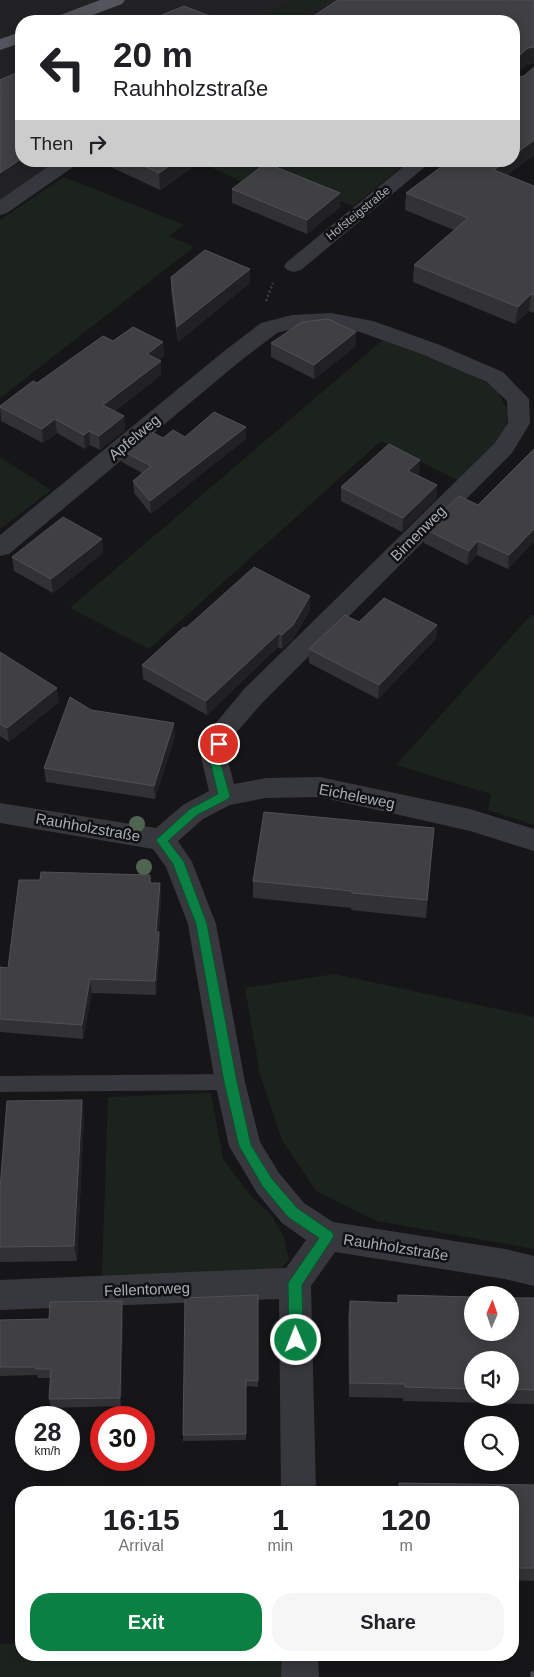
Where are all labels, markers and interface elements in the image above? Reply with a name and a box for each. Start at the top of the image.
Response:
icon: left [30,35,95,100]
text: 20 m [113,35,193,74]
text: Rauhholzstraße [113,76,268,101]
icon: right [83,130,111,158]
text: Then [30,133,73,154]
street label: Hofsteigstraße [323,183,393,243]
street label: Apfelweg [105,411,163,463]
street label: Birnenweg [387,502,449,564]
pin [198,723,240,765]
icon: arrive [205,730,233,758]
street label: Eicheleweg [318,780,396,812]
street label: Rauhholzstraße [34,809,142,845]
street label: Rauhholzstraße [342,1230,450,1264]
street label: Fellentorweg [104,1279,190,1299]
north arrow [464,1286,519,1341]
map controls [464,1286,519,1471]
position arrow [269,1313,321,1365]
button: sound [464,1351,519,1406]
speed limit sign: 30 [90,1406,155,1471]
button: search [464,1416,519,1471]
text: 28 [34,1418,61,1446]
text: km/h [34,1444,61,1458]
text: 16:15 [103,1503,180,1536]
text: 1 [272,1503,289,1536]
text: 120 [381,1503,431,1536]
text: Arrival [119,1537,164,1554]
text: min [267,1537,293,1554]
text: m [399,1537,413,1554]
button: Exit [30,1593,262,1651]
button: Share [272,1593,504,1651]

